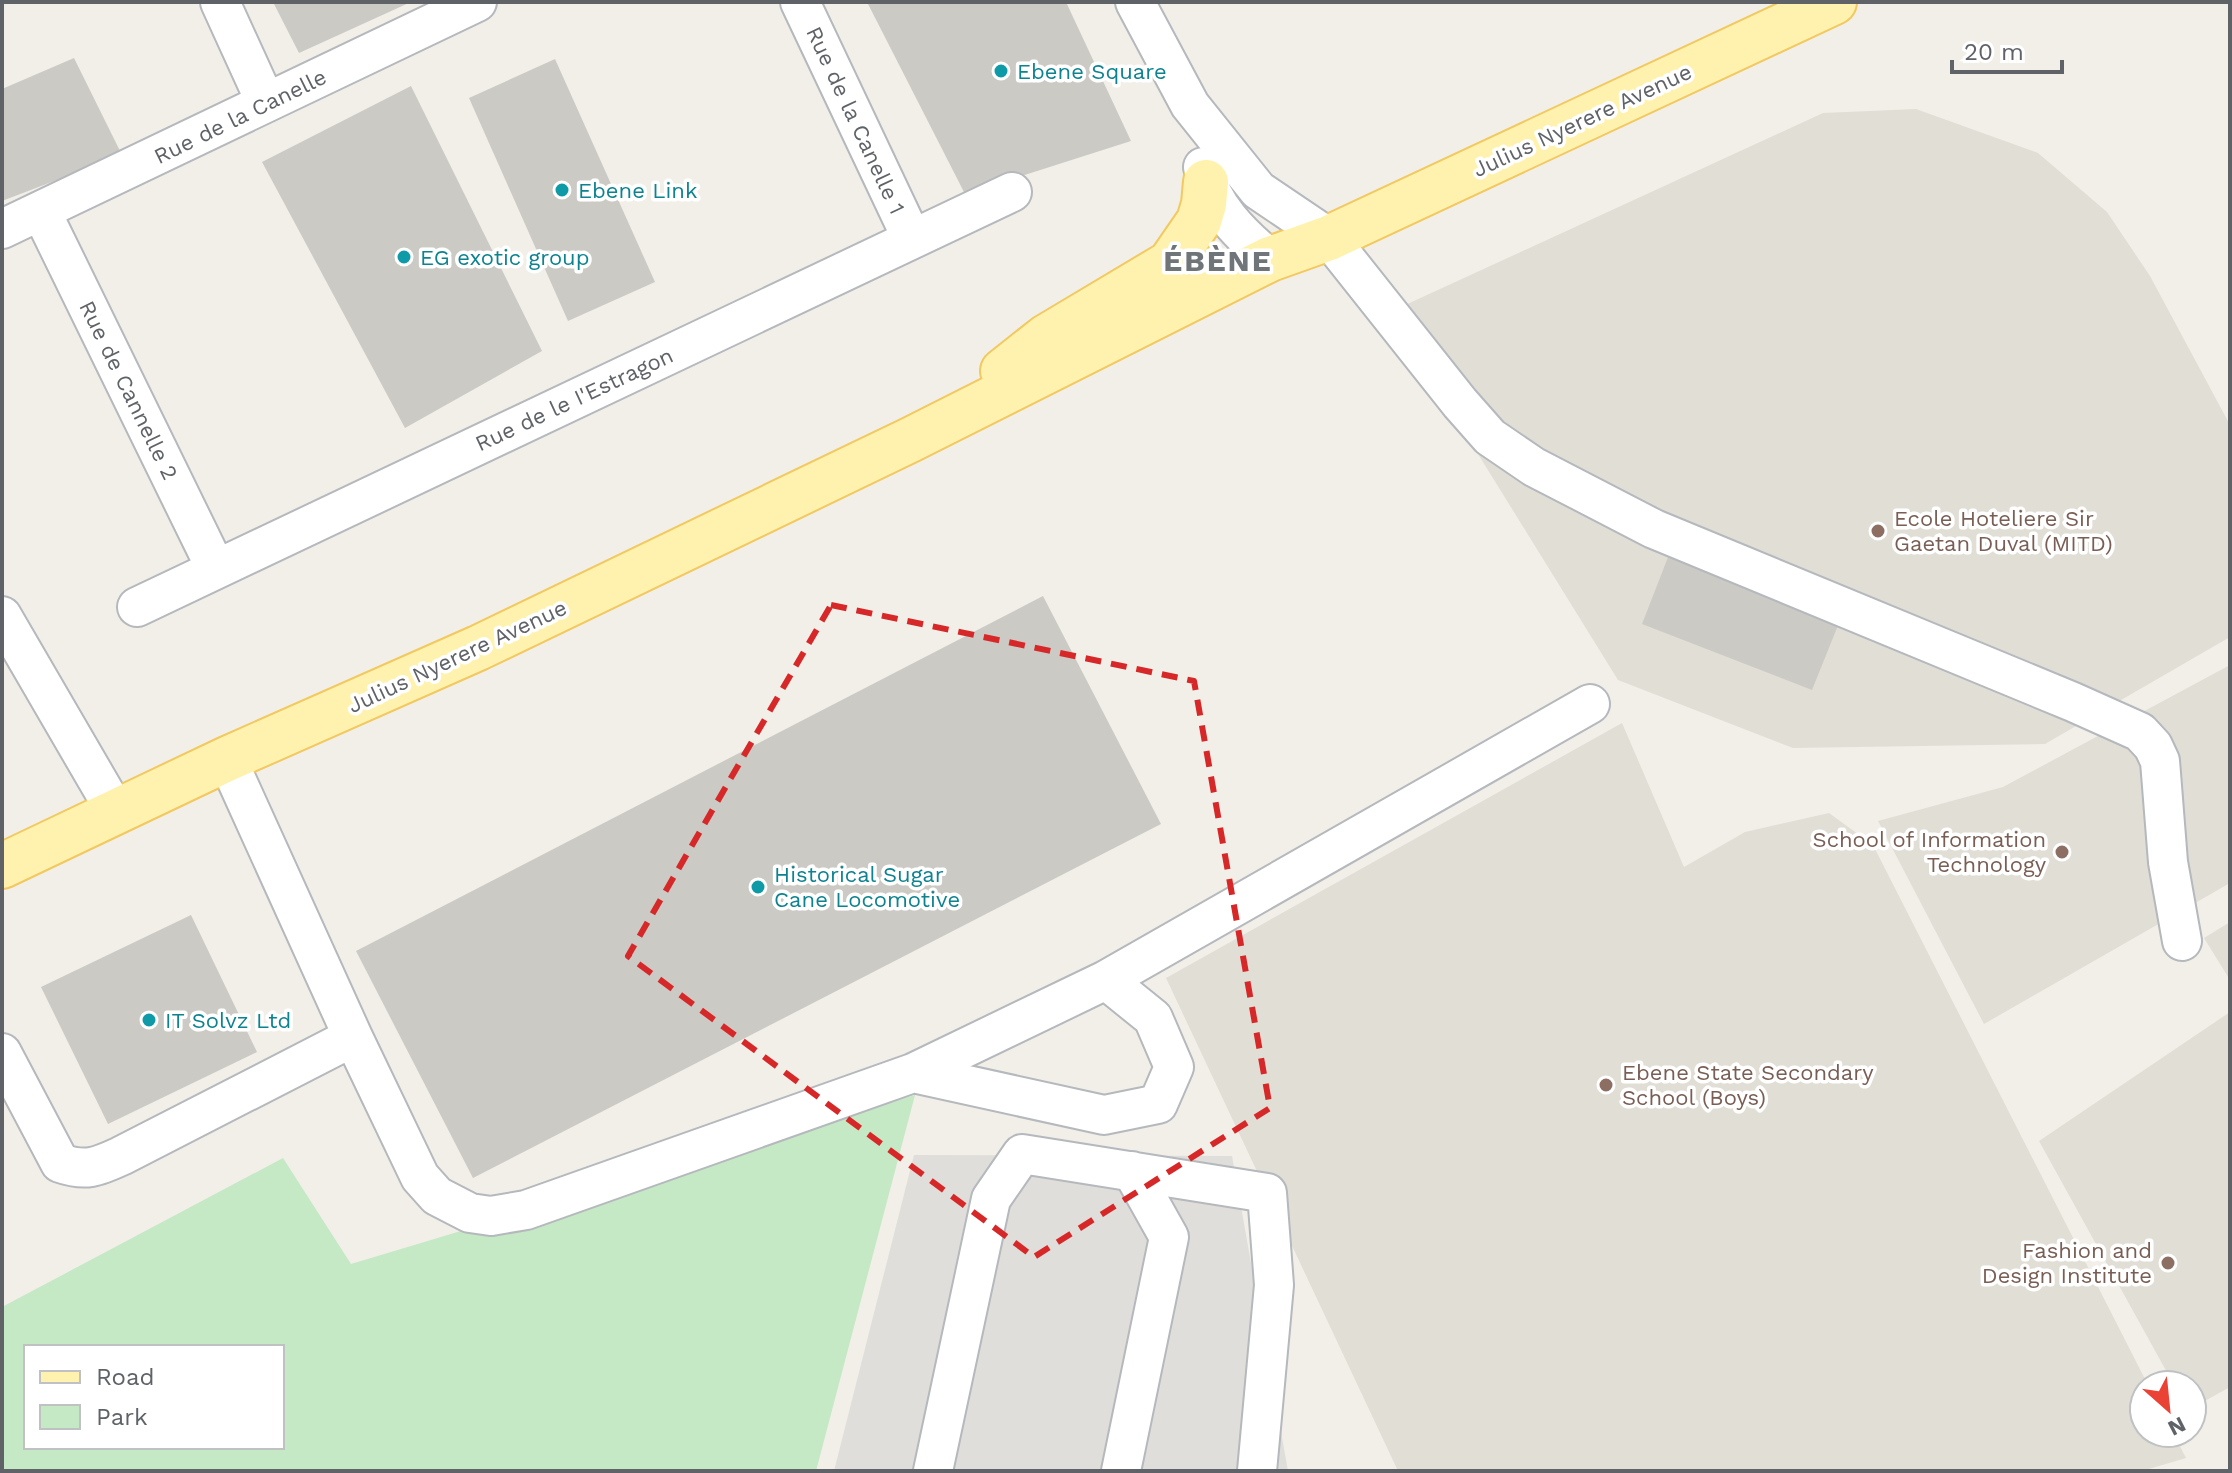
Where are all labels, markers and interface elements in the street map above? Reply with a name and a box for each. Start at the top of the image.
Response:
street label: Rue de la Canelle 1 [801,22,910,218]
scale bar [1952,24,2062,74]
text: 20 m [1964,38,2024,66]
place label: Ebene Square [1017,59,1167,84]
street label: Julius Nyerere Avenue [1469,59,1696,182]
marker: Ebene Square [992,62,1010,80]
street label: Rue de la Canelle [150,64,330,169]
place label: Ebene Link [578,178,697,203]
marker: Ebene Link [553,181,571,199]
district label: ÉBÈNE [1163,243,1273,278]
place label: EG exotic group [420,245,590,270]
marker: EG exotic group [395,248,413,266]
street label: Rue de Cannelle 2 [74,297,183,484]
street label: Rue de le I'Estragon [471,343,677,456]
place label: Ecole Hoteliere Sir Gaetan Duval (MITD) [1894,506,2113,556]
marker: Ecole Hoteliere Sir Gaetan Duval (MITD) [1869,522,1887,540]
street label: Julius Nyerere Avenue [344,595,571,718]
place label: School of Information Technology [1813,827,2047,877]
marker: School of Information Technology [2053,843,2071,861]
place label: Historical Sugar Cane Locomotive [774,862,960,912]
marker: Historical Sugar Cane Locomotive [749,878,767,896]
place label: IT Solvz Ltd [165,1008,291,1033]
marker: IT Solvz Ltd [140,1011,158,1029]
place label: Ebene State Secondary School (Boys) [1622,1060,1874,1110]
marker: Ebene State Secondary School (Boys) [1597,1076,1615,1094]
place label: Fashion and Design Institute [1982,1238,2152,1288]
marker: Fashion and Design Institute [2159,1254,2177,1272]
legend [24,1345,284,1449]
text: Road [96,1363,155,1391]
north arrow [2128,1369,2208,1449]
text: Park [96,1403,148,1431]
text: N [2164,1412,2190,1441]

